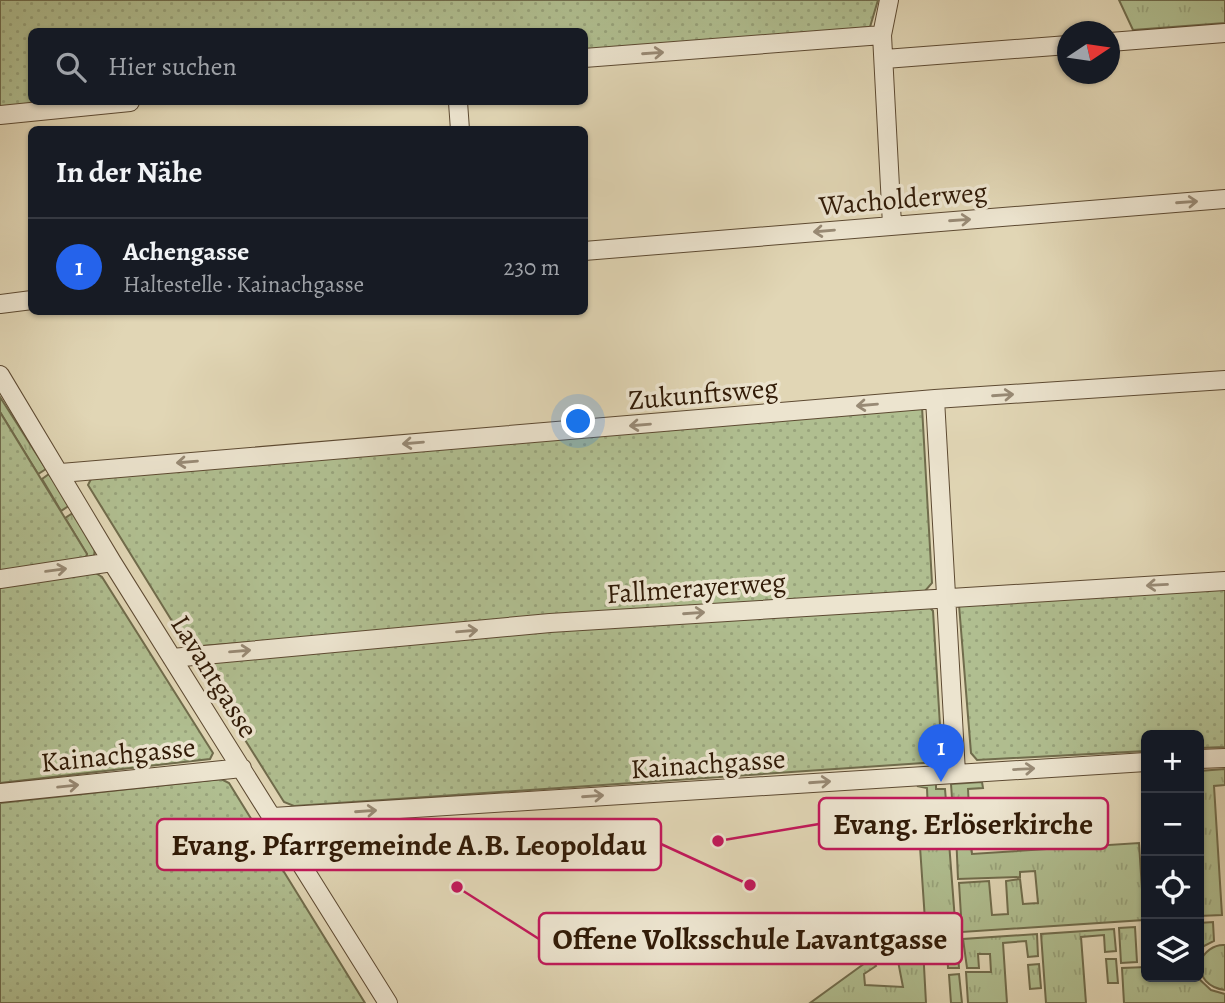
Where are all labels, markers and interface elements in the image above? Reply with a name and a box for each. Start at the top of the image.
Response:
north arrow [1057,21,1120,84]
search box [28,28,588,105]
one-way arrow [641,46,663,59]
icon: search [52,48,90,86]
text: Hier suchen [108,49,237,84]
text: In der Nähe [56,152,202,192]
street label: Wacholderweg [816,173,989,225]
one-way arrow [1175,195,1197,208]
one-way arrow [948,213,971,226]
one-way arrow [813,225,836,238]
text: Achengasse [123,234,249,269]
text: 1 [75,252,83,283]
text: 230 m [504,252,560,283]
text: Haltestelle · Kainachgasse [123,269,364,300]
street label: Zukunftsweg [627,369,780,419]
one-way arrow [991,388,1014,401]
one-way arrow [856,399,878,412]
your location [561,404,595,438]
one-way arrow [629,419,652,432]
one-way arrow [403,437,425,450]
one-way arrow [176,456,198,469]
street label: Fallmerayerweg [605,563,787,613]
one-way arrow [44,564,67,577]
one-way arrow [1146,578,1169,591]
one-way arrow [682,606,705,619]
street label: Lavantgasse [161,608,267,745]
one-way arrow [455,624,478,637]
one-way arrow [229,645,251,658]
pin: 1 [918,724,964,782]
street label: Kainachgasse [39,728,197,782]
map controls [1141,730,1204,982]
button: + [1141,730,1204,793]
street label: Kainachgasse [629,740,787,788]
one-way arrow [1012,762,1035,775]
one-way arrow [808,775,830,788]
one-way arrow [56,779,79,792]
one-way arrow [581,790,604,803]
button: − [1141,793,1204,856]
callout: Evang. Erlöserkirche [819,798,1108,849]
one-way arrow [354,804,376,817]
text: Evang. Erlöserkirche [833,804,1093,844]
callout: Evang. Pfarrgemeinde A.B. Leopoldau [157,819,661,870]
text: Evang. Pfarrgemeinde A.B. Leopoldau [171,825,647,865]
button: locate [1141,856,1204,919]
callout: Offene Volksschule Lavantgasse [539,913,962,964]
text: Offene Volksschule Lavantgasse [553,919,947,959]
button: layers [1141,919,1204,982]

